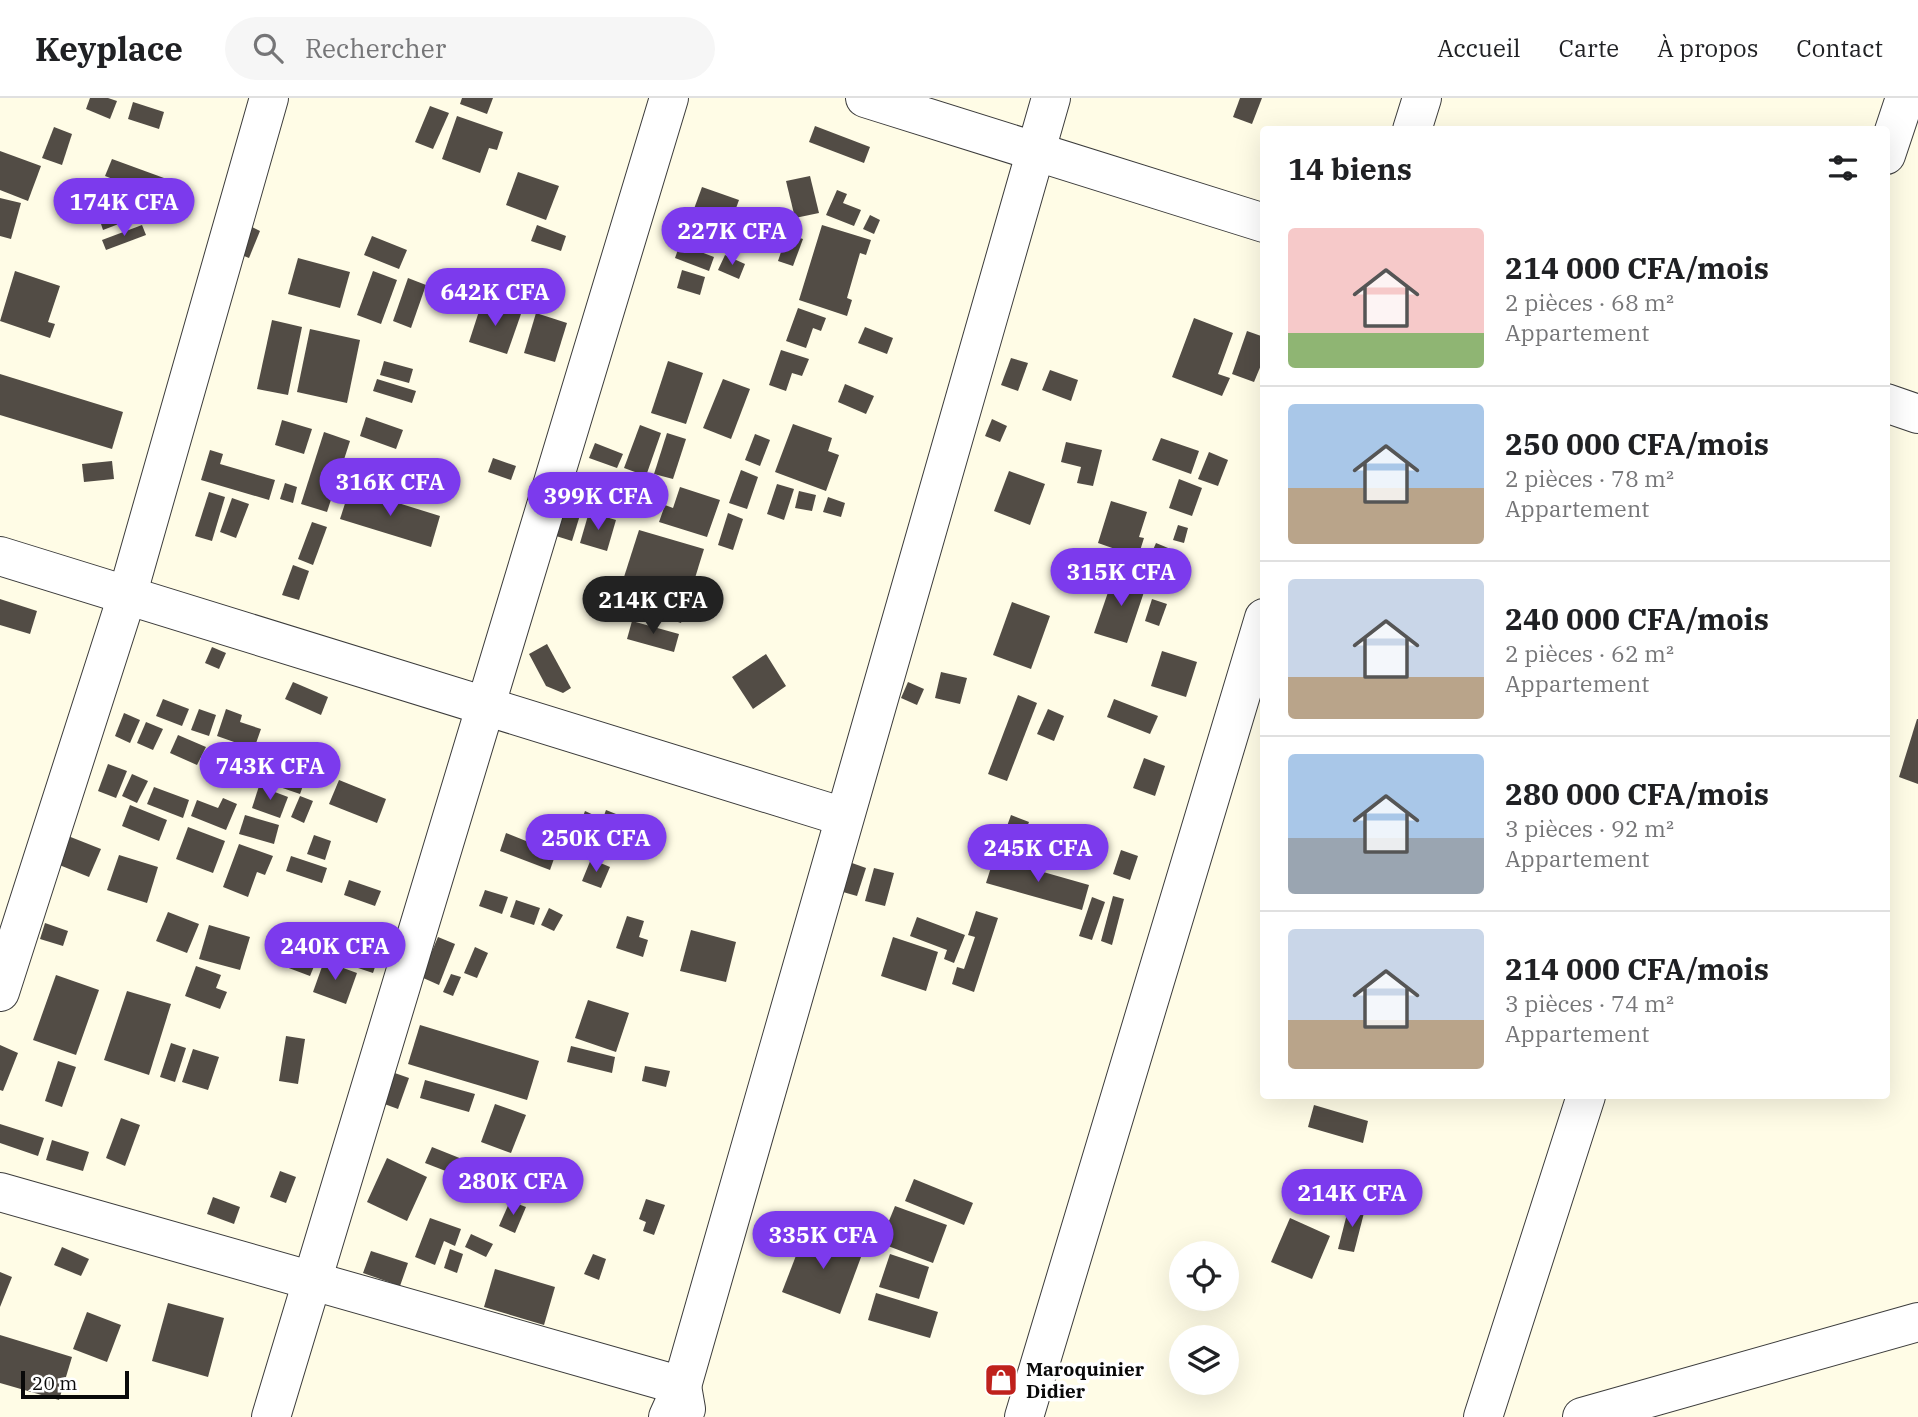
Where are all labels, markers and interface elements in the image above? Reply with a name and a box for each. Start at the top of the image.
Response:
search box [225,17,715,80]
text: Keyplace [35,27,183,70]
icon: search [249,29,287,67]
text: Rechercher [305,31,446,65]
text: Accueil [1437,32,1521,64]
text: Carte [1559,32,1619,64]
text: À propos [1657,32,1758,64]
text: Contact [1796,32,1883,64]
text: 14 biens [1288,149,1412,188]
icon: filters [1824,149,1862,187]
pin: 174K CFA [52,178,196,238]
text: 174K CFA [70,186,178,216]
pin: 227K CFA [660,208,804,267]
text: 227K CFA [678,215,786,245]
text: 214 000 CFA/mois [1505,248,1769,287]
icon: home [1344,256,1428,340]
pin: 642K CFA [423,268,567,328]
text: 642K CFA [441,276,549,306]
text: 2 pièces · 68 m² [1505,287,1674,317]
text: Appartement [1505,317,1649,347]
text: 250 000 CFA/mois [1505,424,1769,463]
icon: home [1344,432,1428,516]
pin: 316K CFA [318,458,462,518]
text: 2 pièces · 78 m² [1505,463,1674,493]
text: 316K CFA [336,466,444,496]
pin: 399K CFA [526,472,670,532]
text: 399K CFA [544,480,652,510]
text: Appartement [1505,493,1649,523]
pin: 315K CFA [1049,548,1193,608]
text: 315K CFA [1067,556,1175,586]
pin: 214K CFA [581,576,725,636]
text: 214K CFA [599,584,707,614]
text: 240 000 CFA/mois [1505,599,1769,638]
icon: home [1344,607,1428,691]
text: 2 pièces · 62 m² [1505,638,1674,668]
text: Appartement [1505,668,1649,698]
pin: 743K CFA [198,742,342,802]
text: 743K CFA [216,750,324,780]
text: 280 000 CFA/mois [1505,774,1769,813]
icon: home [1344,782,1428,866]
text: 3 pièces · 92 m² [1505,813,1674,843]
pin: 250K CFA [524,814,668,874]
text: 250K CFA [542,822,650,852]
pin: 245K CFA [966,824,1110,884]
text: 245K CFA [984,832,1092,862]
text: Appartement [1505,843,1649,873]
pin: 240K CFA [263,922,407,982]
text: 240K CFA [281,930,389,960]
text: 214 000 CFA/mois [1505,949,1769,988]
icon: home [1344,957,1428,1041]
text: 3 pièces · 74 m² [1505,988,1674,1018]
text: Appartement [1505,1018,1649,1048]
pin: 280K CFA [441,1158,585,1217]
text: 280K CFA [459,1165,567,1195]
pin: 214K CFA [1280,1170,1424,1229]
text: 214K CFA [1298,1177,1406,1207]
pin: 335K CFA [751,1212,895,1271]
text: 335K CFA [769,1219,877,1249]
map controls [1169,1241,1239,1395]
button: locate [1169,1241,1239,1311]
button: layers [1169,1325,1239,1395]
place label: Maroquinier Didier [1026,1357,1145,1403]
shop icon: Maroquinier Didier [982,1361,1020,1399]
scale bar [21,1368,130,1400]
text: 20 m [32,1371,77,1395]

